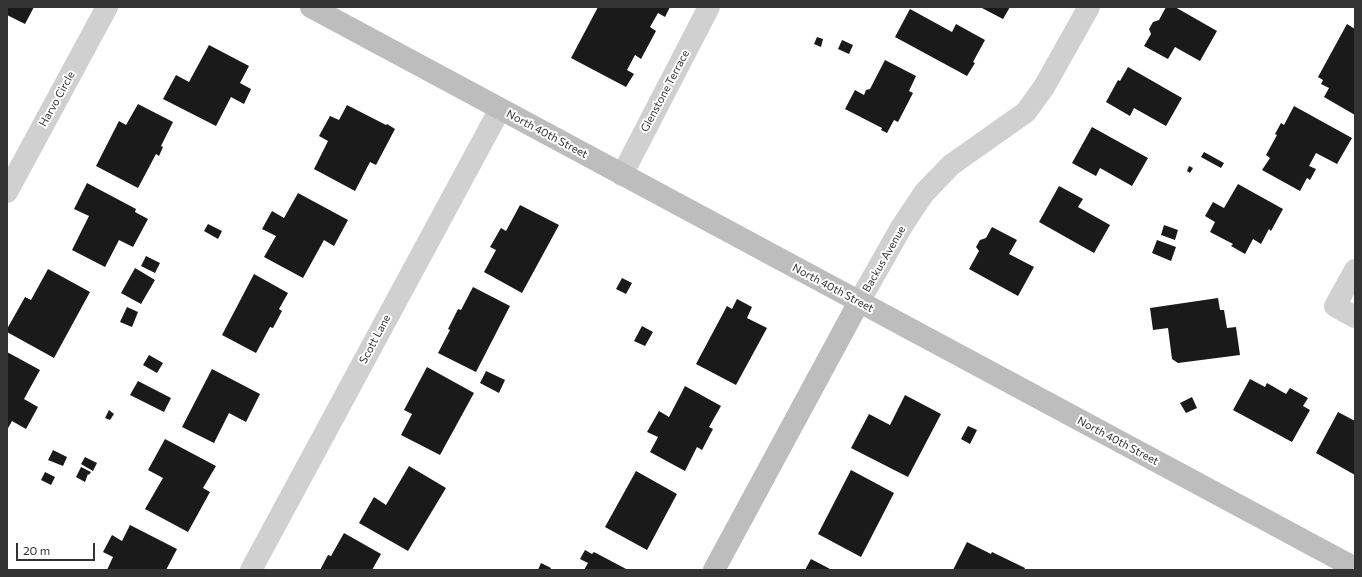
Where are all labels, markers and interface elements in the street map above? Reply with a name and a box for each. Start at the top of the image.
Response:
street label: Glenstone Terrace [638,48,692,134]
street label: Harvo Circle [36,69,78,129]
street label: North 40th Street [504,107,590,161]
street label: Backus Avenue [860,224,908,294]
street label: North 40th Street [790,261,876,315]
street label: Scott Lane [357,312,393,366]
street label: North 40th Street [1075,414,1161,468]
scale bar [18,535,97,561]
text: 20 m [23,543,50,557]

